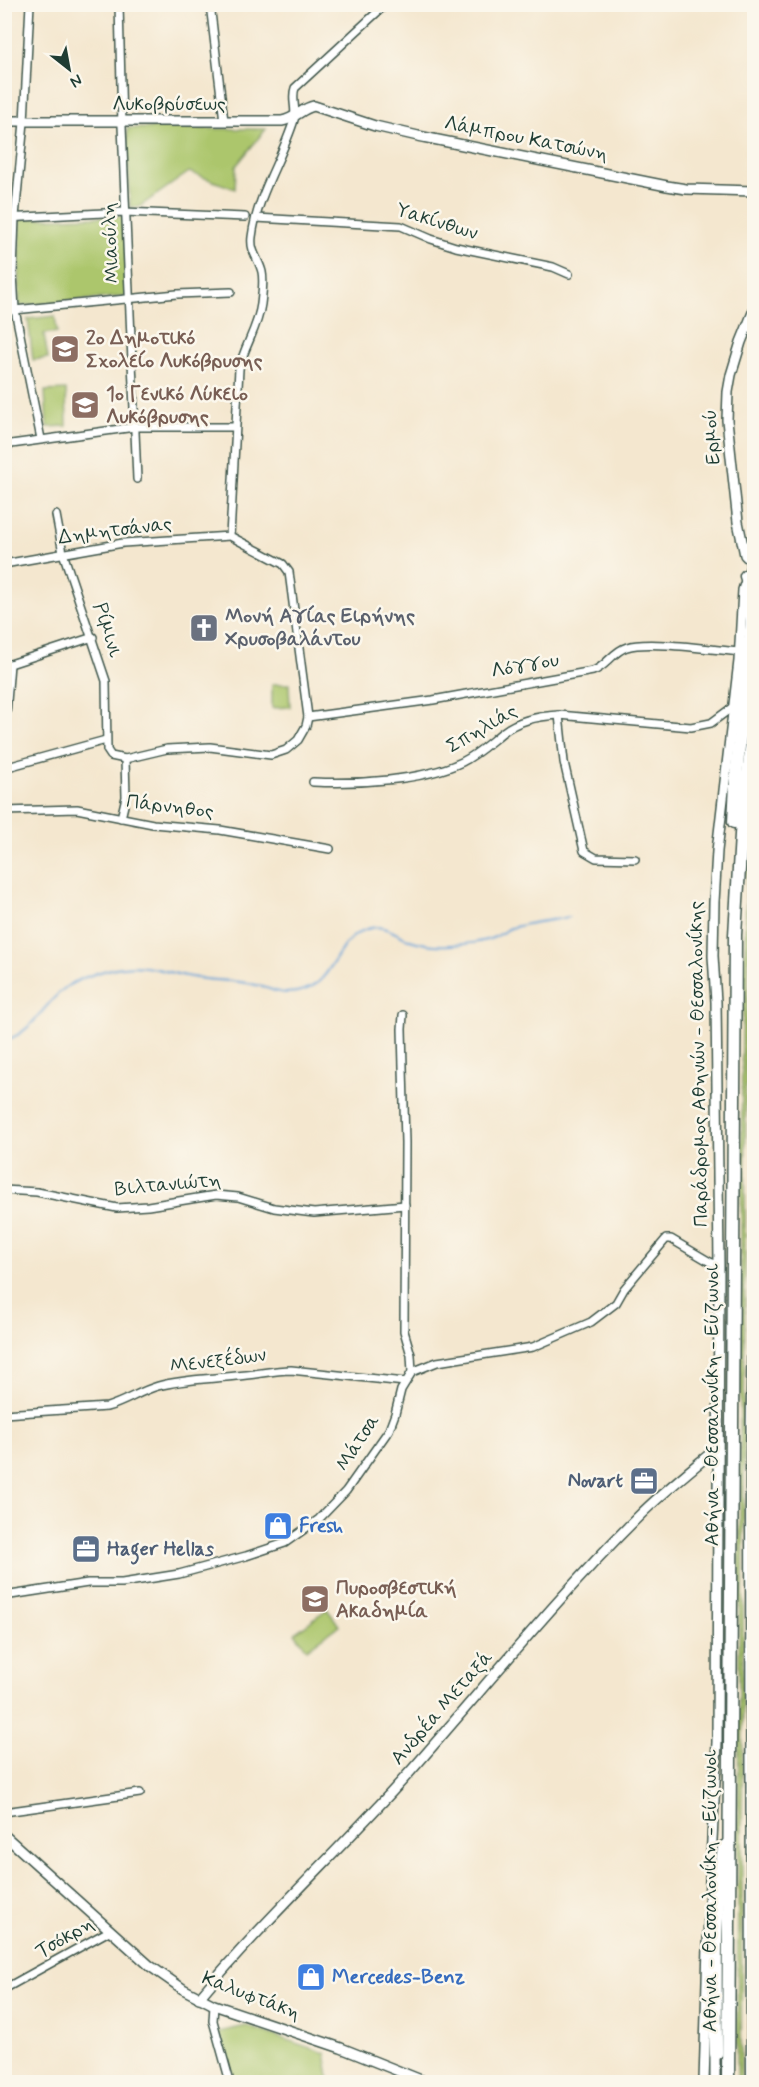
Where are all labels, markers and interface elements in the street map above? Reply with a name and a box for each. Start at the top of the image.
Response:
north arrow [39,39,99,99]
text: N [66,69,86,92]
street label: Λυκοβρύσεως [112,91,226,118]
street label: Λάμπρου Κατσώνη [442,110,610,168]
street label: Υακίνθων [393,197,481,247]
street label: Μιαούλη [95,202,127,284]
place label: 2ο Δημοτικό Σχολείο Λυκόβρυσης [86,325,263,375]
school or university icon: 2ο Δημοτικό Σχολείο Λυκόβρυσης [49,333,81,365]
place label: 1ο Γενικό Λύκειο Λυκόβρυσης [106,381,248,431]
school or university icon: 1ο Γενικό Λύκειο Λυκόβρυσης [69,389,101,421]
street label: Ερμού [697,408,727,466]
street label: Δημητσάνας [57,511,174,551]
street label: Ρίμινι [86,599,129,661]
place label: Μονή Αγίας Ειρήνης Χρυσοβαλάντου [225,603,415,653]
church icon: Μονή Αγίας Ειρήνης Χρυσοβαλάντου [188,612,220,644]
street label: Λόγγου [489,647,561,685]
street label: Σπηλιάς [442,698,523,760]
street label: Πάρνηθος [125,788,215,826]
street label: Παράδρομος Αθηνών - Θεσσαλονίκης [683,900,715,1227]
street label: Βιλτανιώτη [114,1167,222,1203]
street label: Αθήνα - Θεσσαλονίκη - Εύζωνοι [699,1263,726,1546]
street label: Μενεξέδων [168,1342,268,1380]
street label: Μάτσα [330,1409,387,1477]
office icon: Novart [628,1465,660,1497]
place label: Novart [568,1468,624,1495]
shop icon: Fresh [262,1510,294,1542]
place label: Fresh [299,1513,343,1540]
office icon: Hager Hellas [70,1533,102,1565]
place label: Hager Hellas [107,1536,214,1565]
place label: Πυροσβεστική Ακαδημία [336,1575,457,1625]
school or university icon: Πυροσβεστική Ακαδημία [299,1583,331,1615]
street label: Ανδρέα Μεταξά [385,1645,500,1771]
street label: Αθήνα - Θεσσαλονίκη - Εύζωνοι [697,1749,724,2032]
street label: Τσόκρη [31,1910,99,1966]
shop icon: Mercedes-Benz [295,1961,327,1993]
place label: Mercedes-Benz [332,1964,465,1991]
street label: Καλυφτάκη [198,1965,304,2027]

